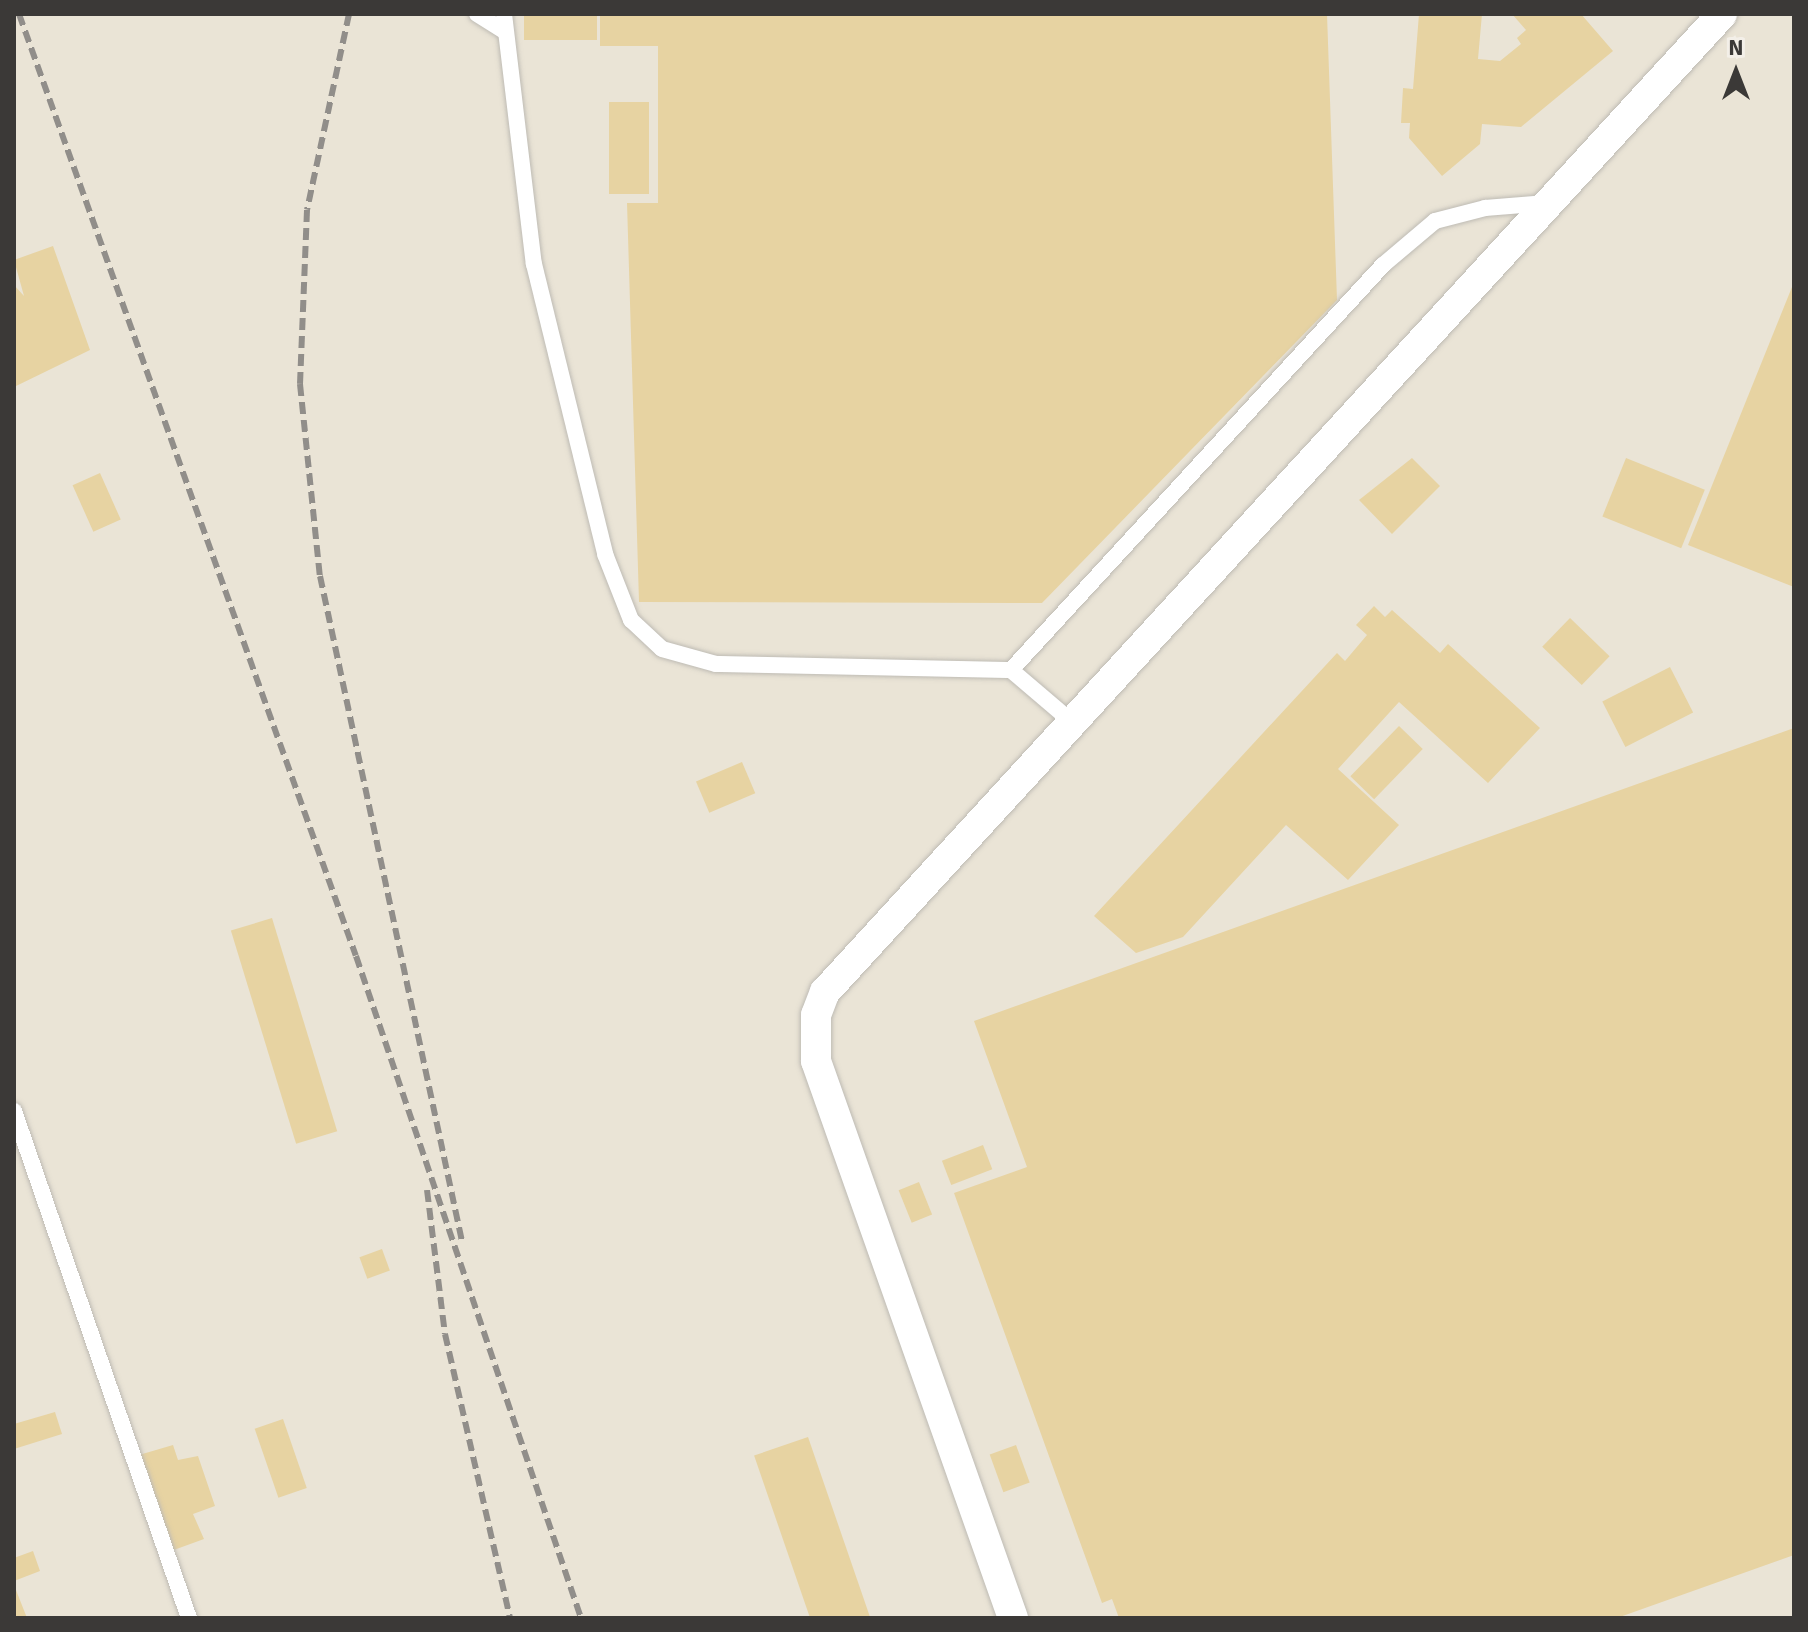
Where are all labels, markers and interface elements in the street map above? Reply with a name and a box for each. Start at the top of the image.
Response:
north arrow [1696,32,1776,112]
text: N [1728,34,1744,61]

